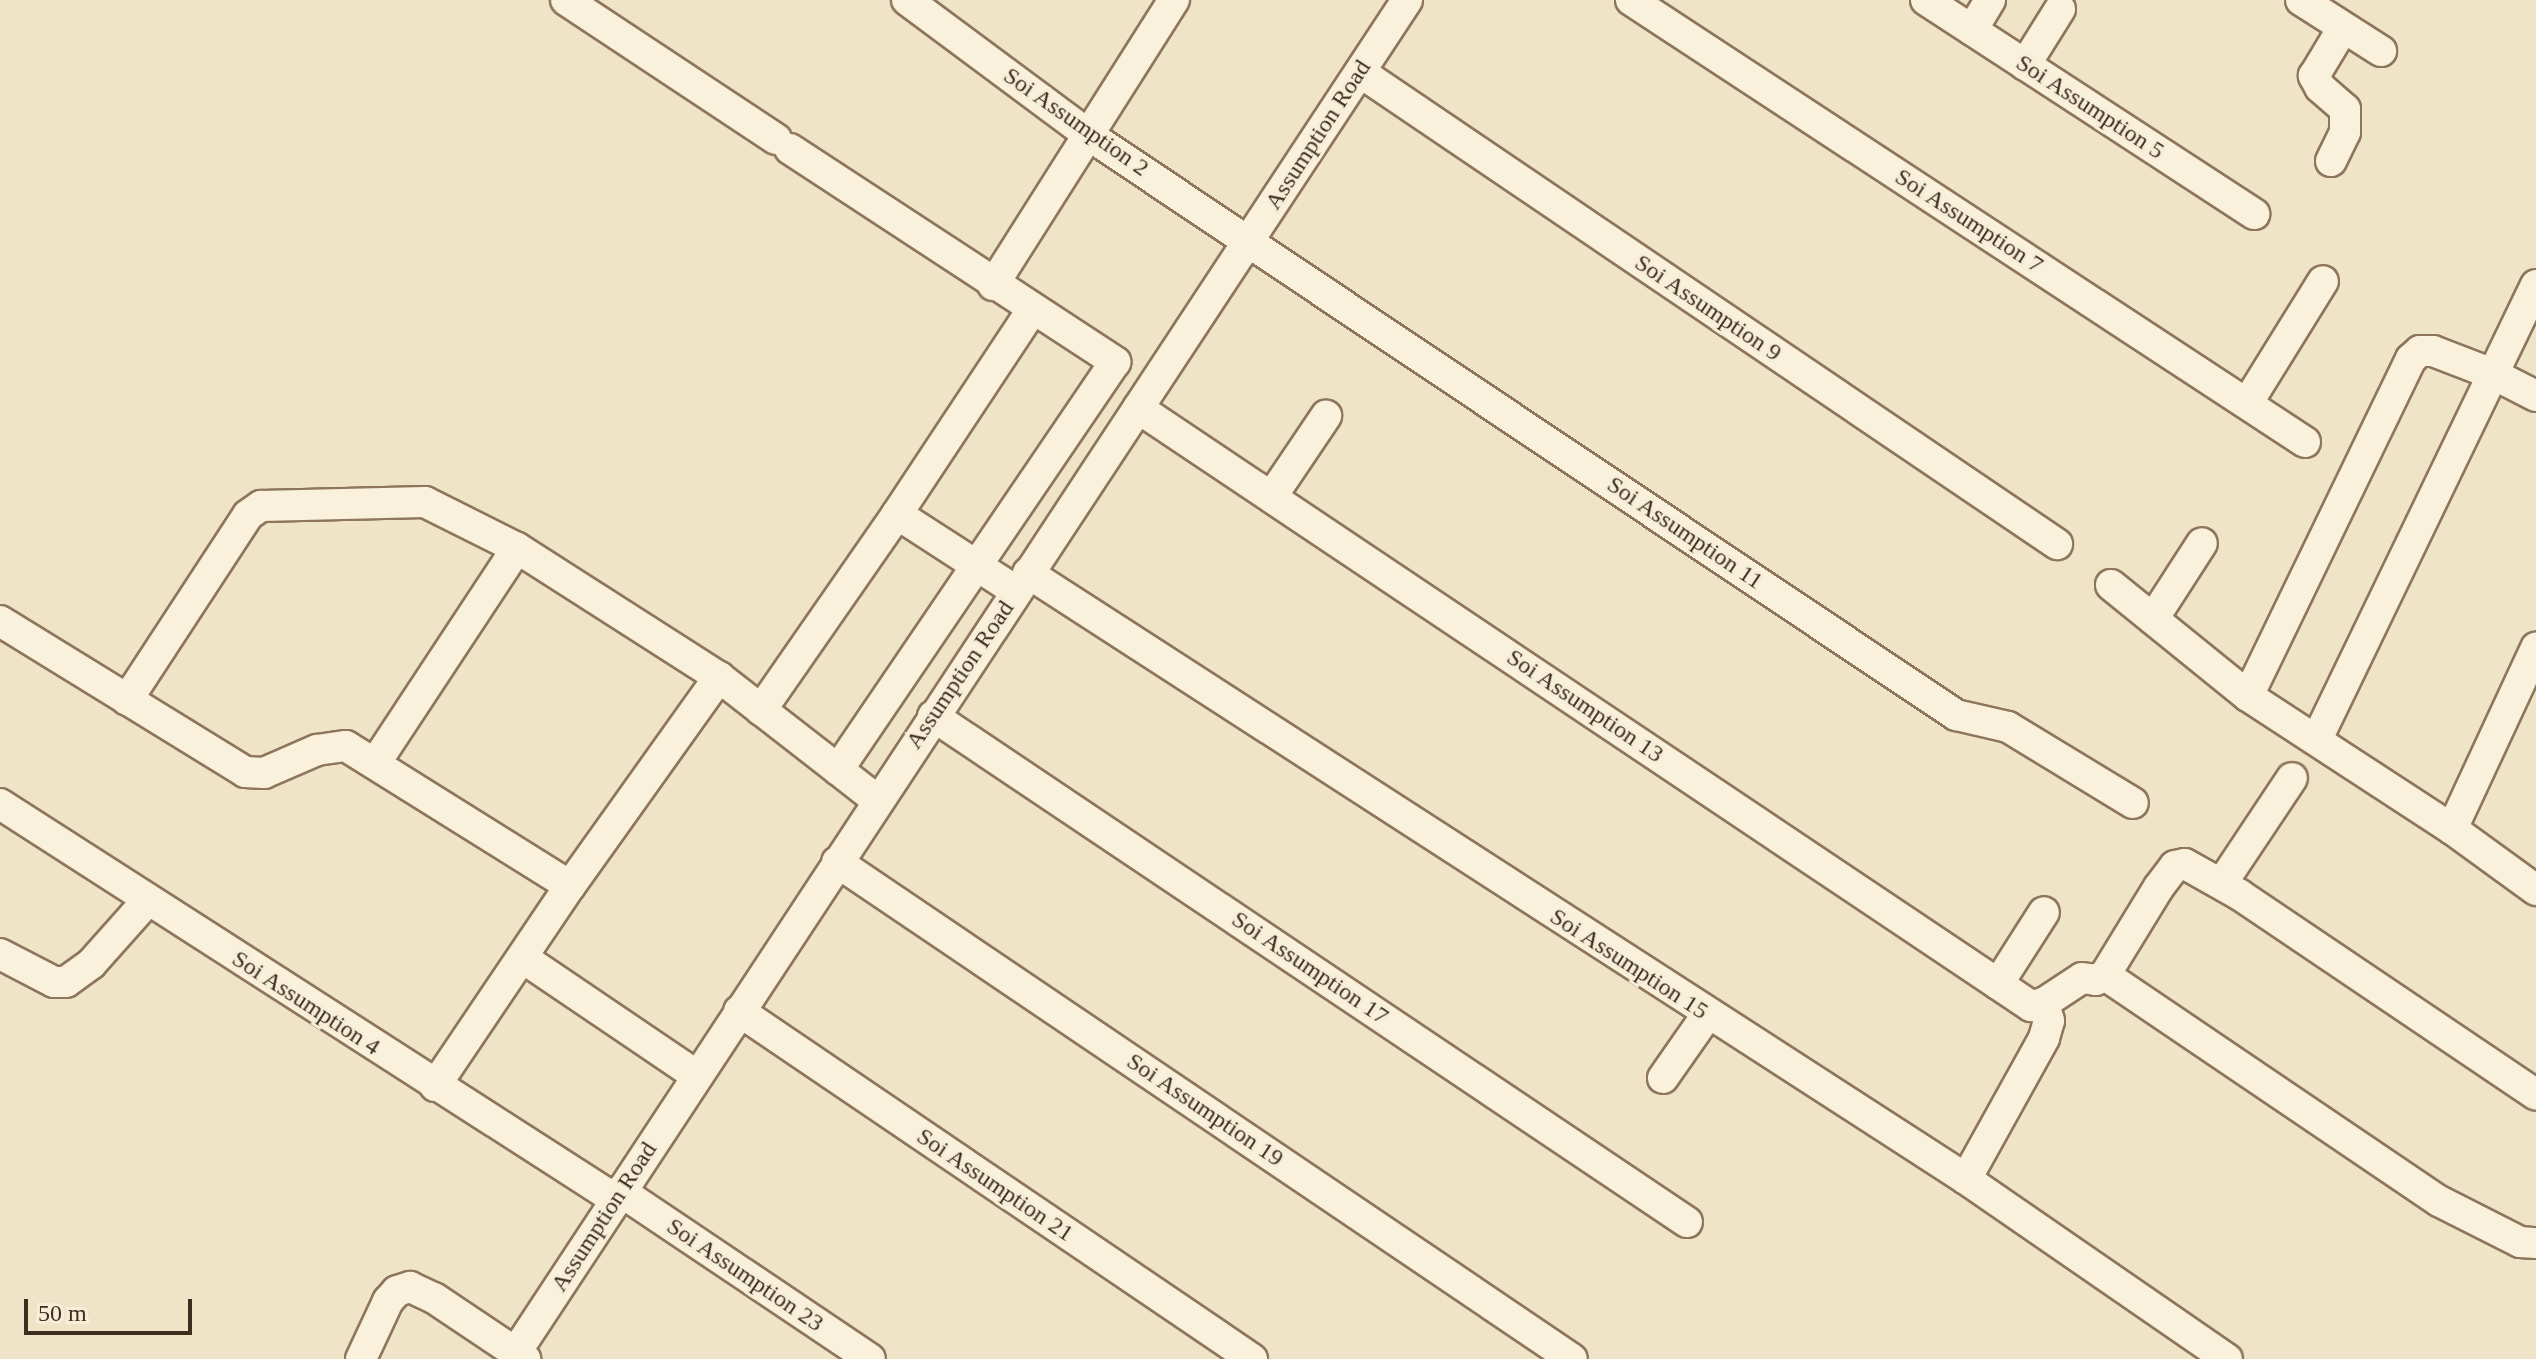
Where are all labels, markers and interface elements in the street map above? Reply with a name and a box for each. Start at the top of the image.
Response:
street label: Soi Assumption 5 [2001,42,2179,172]
street label: Assumption Road [1252,44,1384,226]
street label: Soi Assumption 2 [988,54,1164,190]
street label: Soi Assumption 7 [1880,156,2058,286]
street label: Soi Assumption 9 [1619,242,1797,374]
street label: Soi Assumption 11 [1591,463,1779,603]
street label: Assumption Road [893,585,1027,765]
street label: Soi Assumption 13 [1491,636,1679,776]
street label: Soi Assumption 15 [1534,895,1724,1033]
street label: Soi Assumption 17 [1216,898,1404,1038]
street label: Soi Assumption 4 [217,938,395,1068]
street label: Soi Assumption 19 [1111,1040,1299,1180]
street label: Soi Assumption 21 [901,1115,1089,1255]
street label: Assumption Road [538,1126,670,1308]
street label: Soi Assumption 23 [651,1205,839,1345]
scale bar [28,1283,196,1333]
text: 50 m [38,1300,87,1326]

